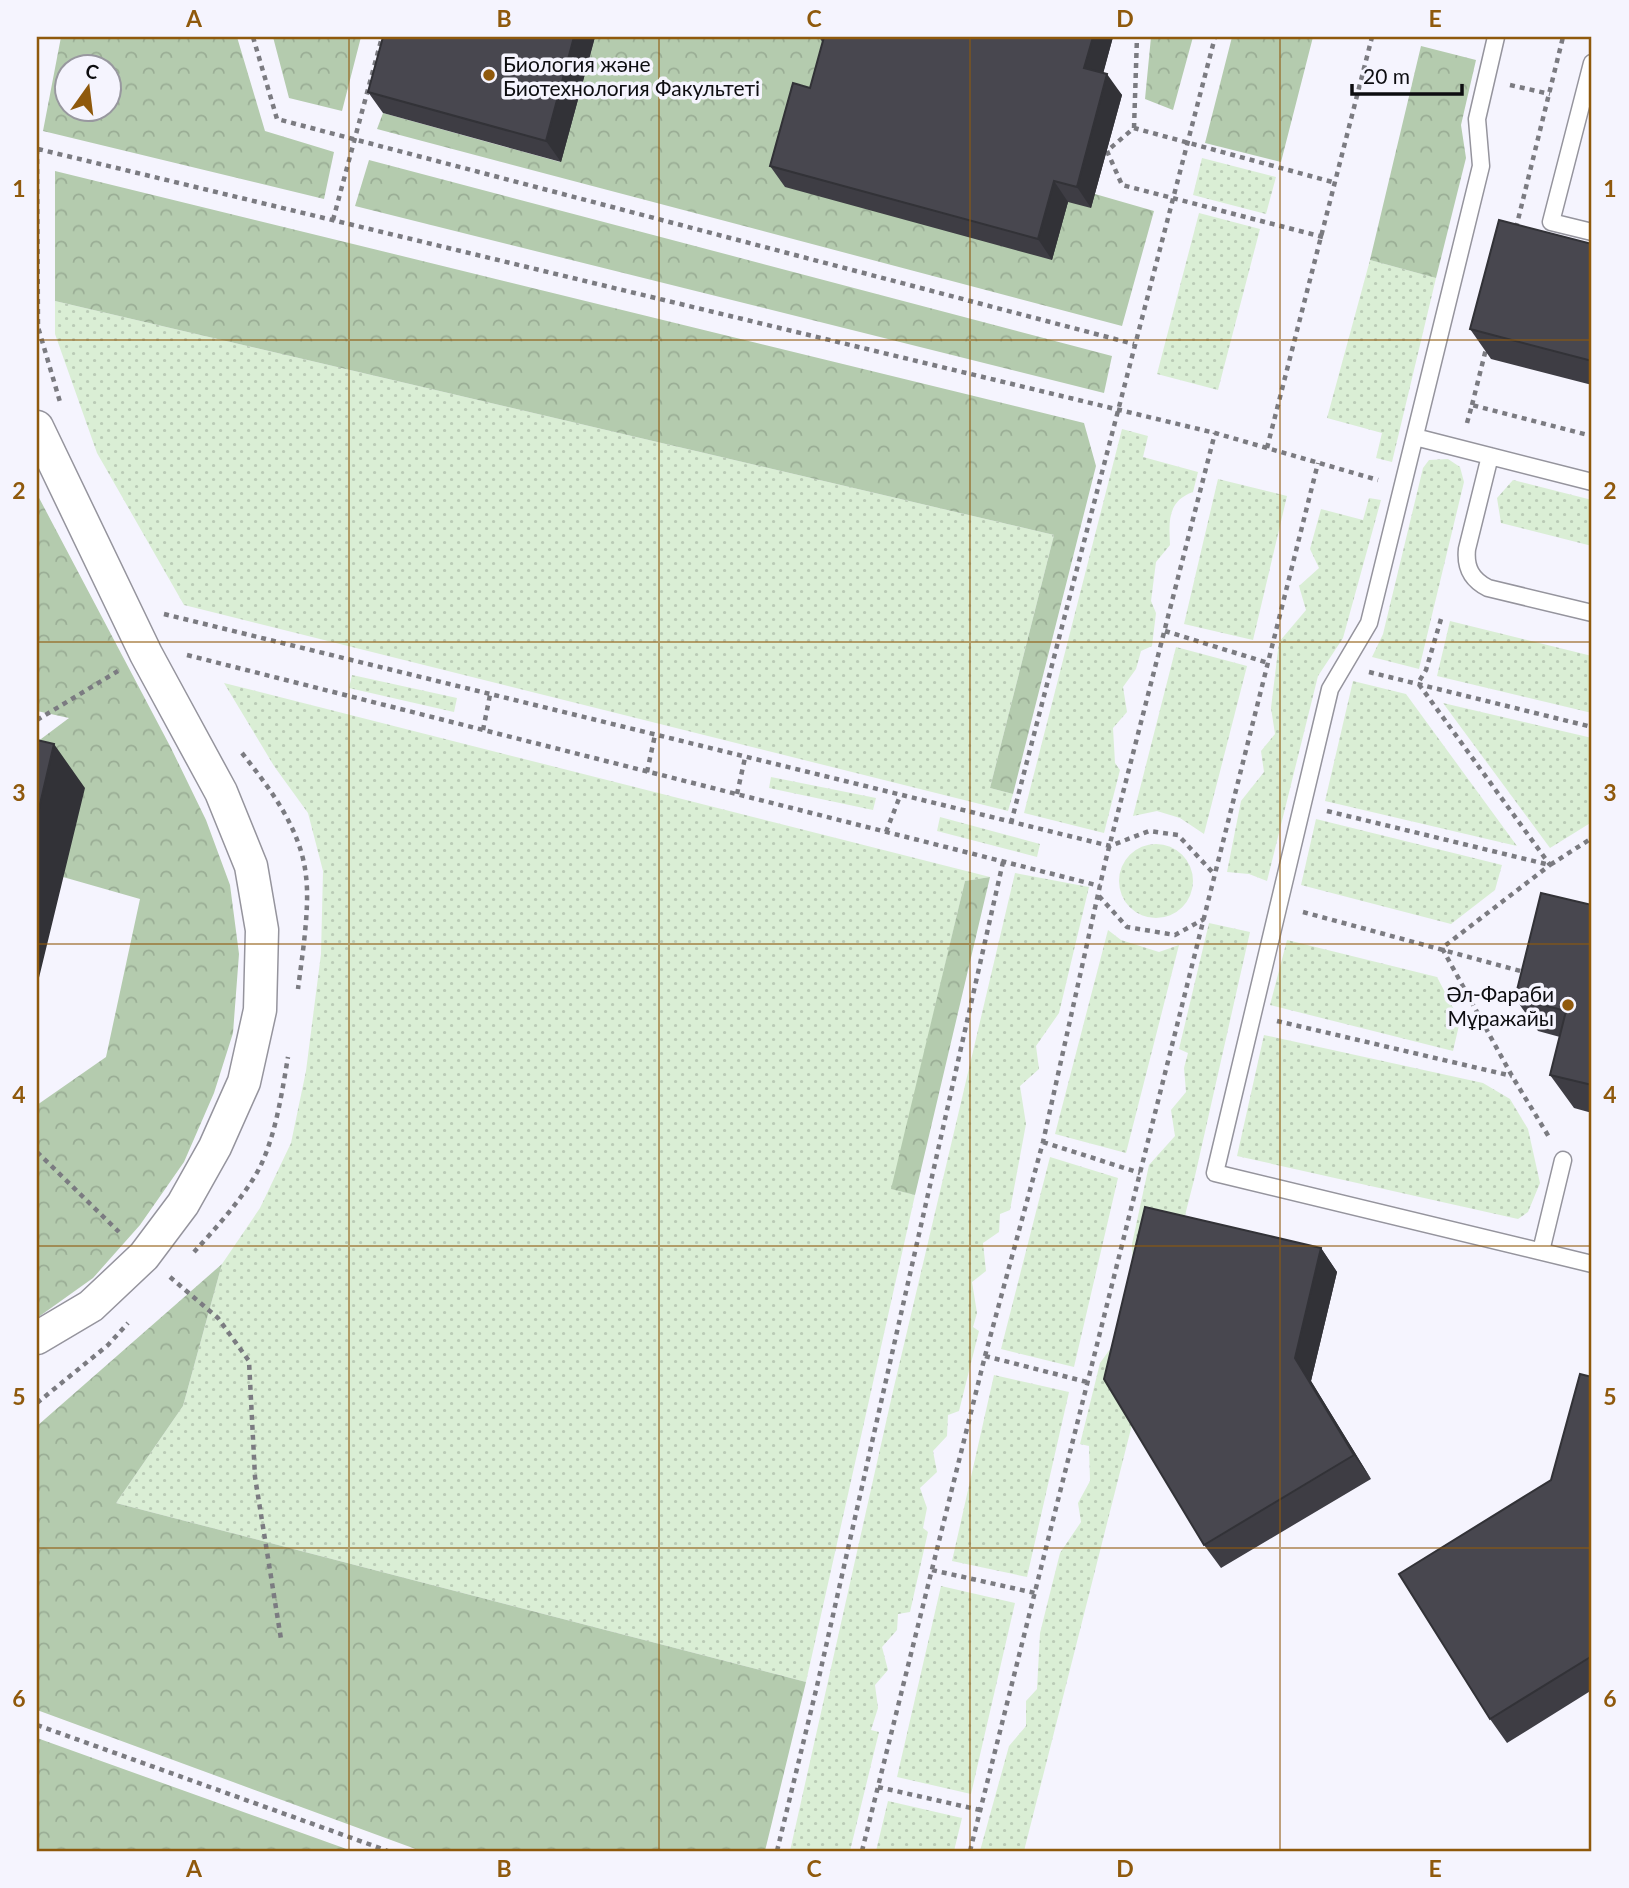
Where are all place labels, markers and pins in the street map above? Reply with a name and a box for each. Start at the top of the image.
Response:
place label: Биология және Биотехнология Факультеті [503,51,760,100]
marker: Биология және Биотехнология Факультеті [481,67,497,83]
place label: Әл-Фараби Мұражайы [1447,981,1554,1030]
marker: Әл-Фараби Мұражайы [1560,997,1576,1013]

